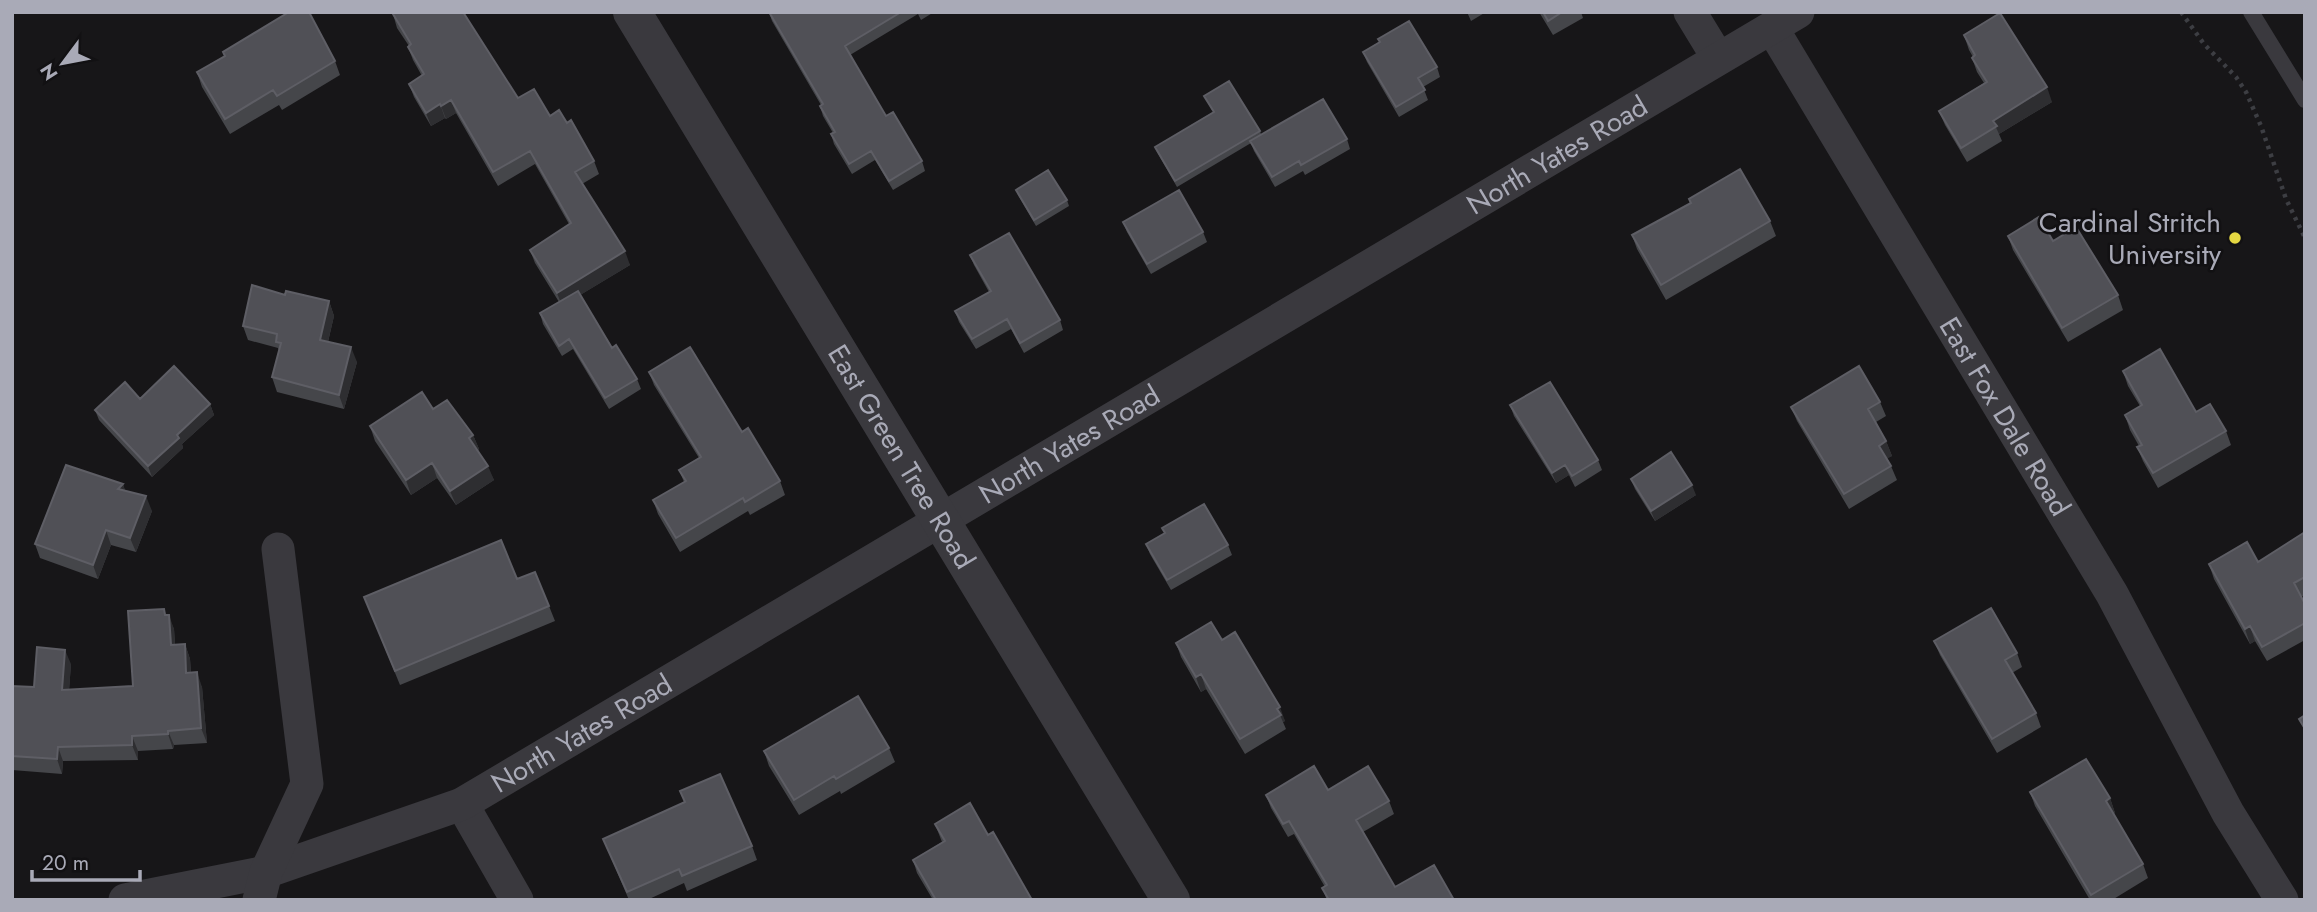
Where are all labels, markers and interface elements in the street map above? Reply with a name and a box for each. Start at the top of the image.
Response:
north arrow [28,28,98,98]
text: N [34,58,64,85]
street label: North Yates Road [1459,86,1655,225]
place label: Cardinal Stritch University [2039,202,2222,275]
marker: Cardinal Stritch University [2227,230,2243,246]
street label: East Fox Dale Road [1929,309,2081,524]
street label: East Green Tree Road [818,337,985,577]
street label: North Yates Road [971,375,1168,514]
street label: North Yates Road [483,664,680,803]
scale bar [32,838,140,882]
text: 20 m [42,848,89,878]

